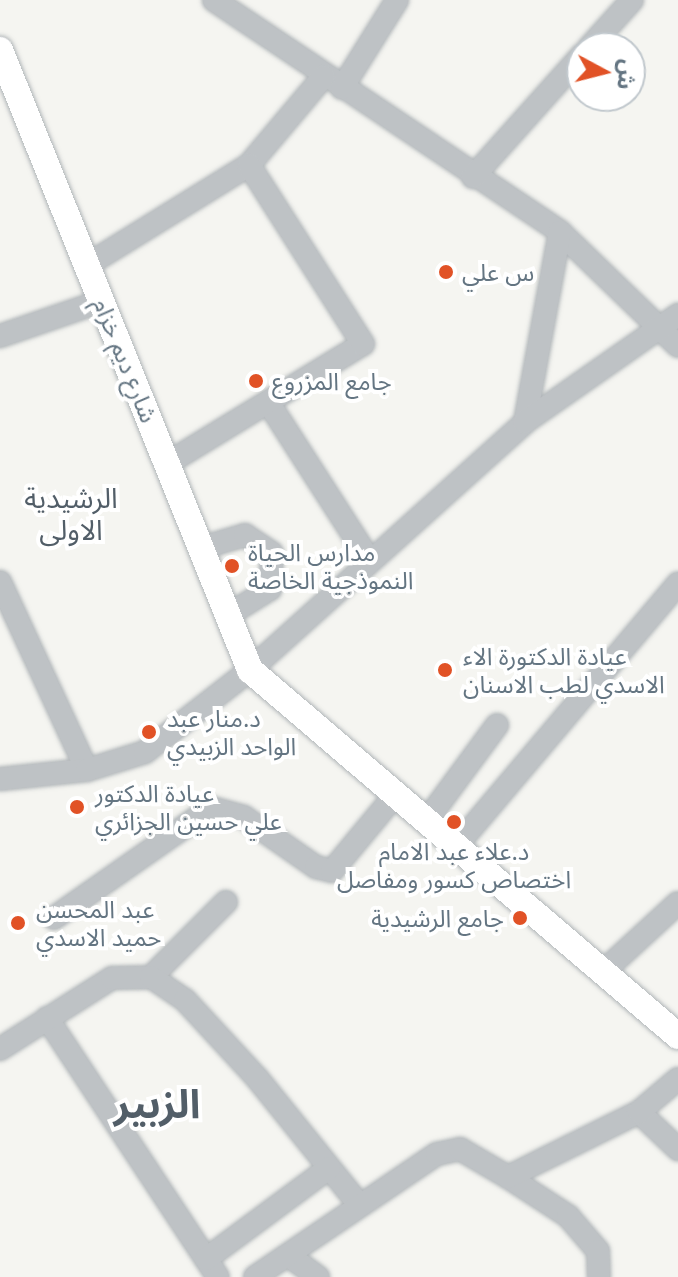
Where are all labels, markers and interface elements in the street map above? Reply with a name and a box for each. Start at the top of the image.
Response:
north arrow [566,32,646,112]
text: ش [611,58,645,91]
place label: س علي [462,258,534,286]
marker: س علي [437,263,455,281]
street label: شارع ديم خزام [88,294,164,426]
place label: جامع المزروع [272,367,392,395]
marker: جامع المزروع [247,372,265,390]
district label: الرشيدية الاولى [24,480,118,546]
place label: مدارس الحياة النموذجية الخاصة [248,538,413,594]
marker: مدارس الحياة النموذجية الخاصة [223,557,241,575]
place label: عيادة الدكتورة الاء الاسدي لطب الاسنان [463,642,665,698]
marker: عيادة الدكتورة الاء الاسدي لطب الاسنان [434,659,456,681]
place label: د.منار عبد الواحد الزبيدي [167,704,296,760]
marker: د.منار عبد الواحد الزبيدي [138,721,160,743]
place label: عيادة الدكتور علي حسين الجزائري [95,779,281,835]
marker: عيادة الدكتور علي حسين الجزائري [66,796,88,818]
marker: د.علاء عبد الامام اختصاص كسور ومفاصل [443,811,465,833]
place label: د.علاء عبد الامام اختصاص كسور ومفاصل [337,837,571,893]
place label: عبد المحسن حميد الاسدي [36,895,161,951]
place label: جامع الرشيدية [371,904,504,932]
marker: جامع الرشيدية [511,909,529,927]
marker: عبد المحسن حميد الاسدي [7,912,29,934]
district label: الزبير [114,1079,200,1127]

